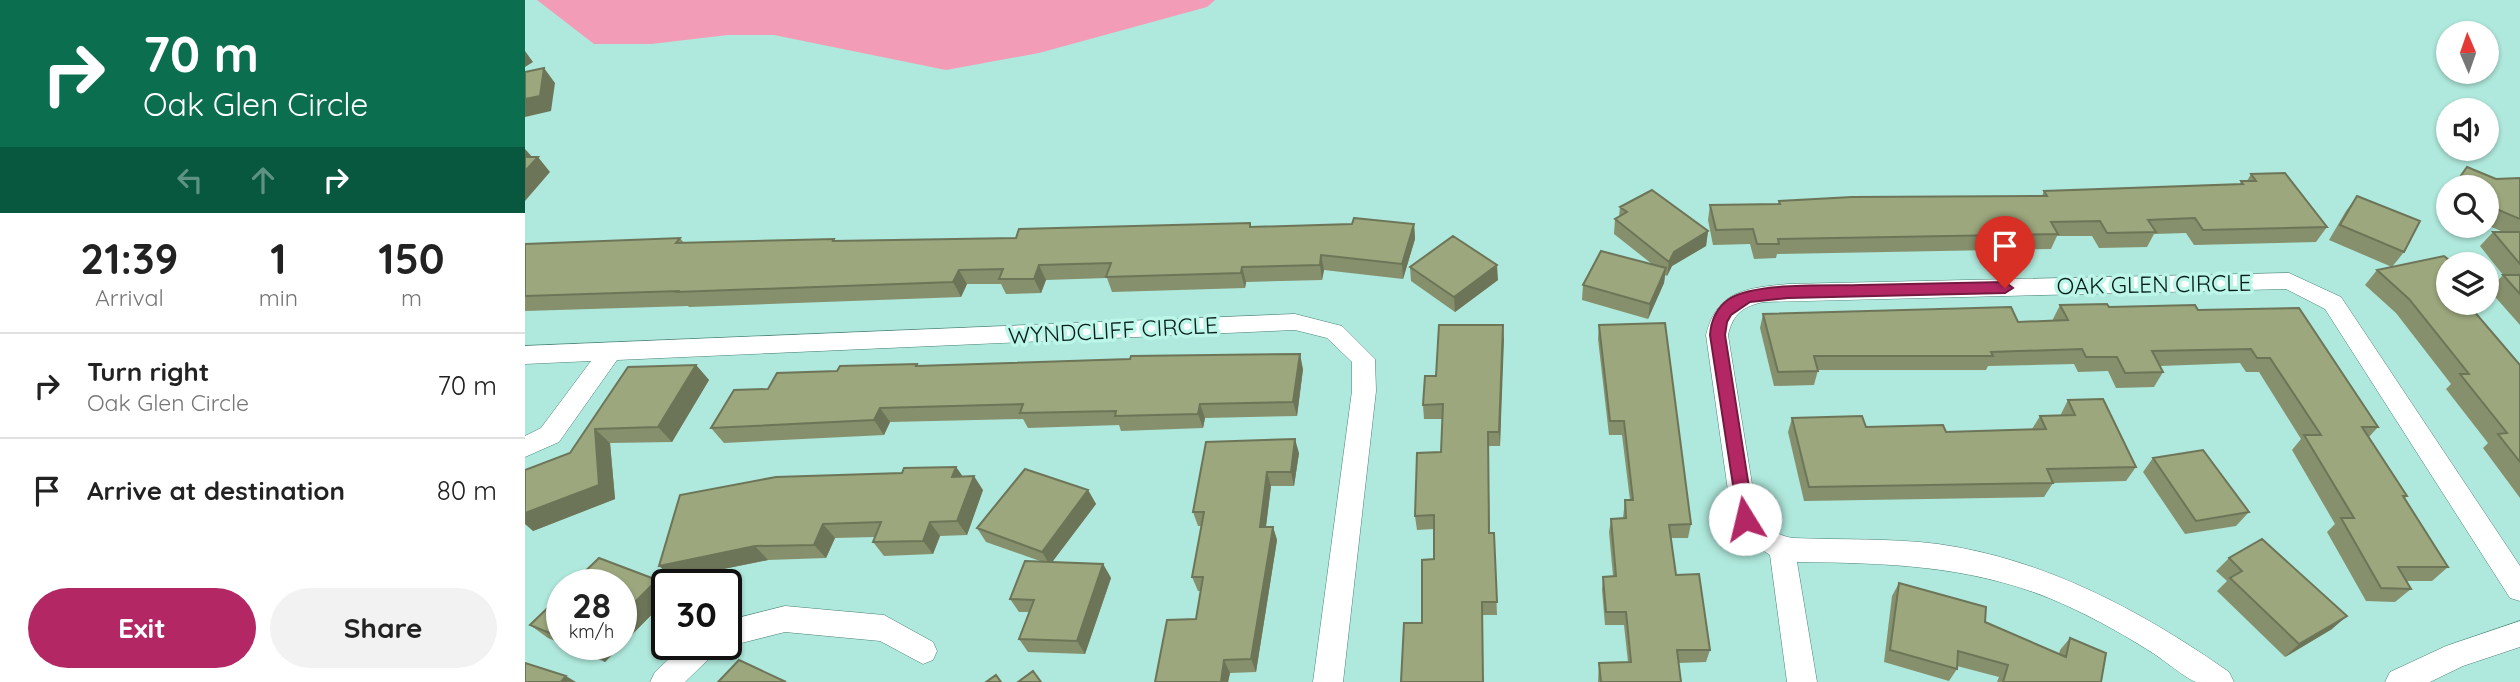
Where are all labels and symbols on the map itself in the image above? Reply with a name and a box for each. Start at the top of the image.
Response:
north arrow [2436,21,2499,84]
pin [1975,216,2035,288]
street label: OAK GLEN CIRCLE [2056,268,2252,300]
street label: WYNDCLIFF CIRCLE [1007,310,1219,350]
position arrow [1708,482,1782,556]
speed limit sign: 30 [651,569,742,660]

